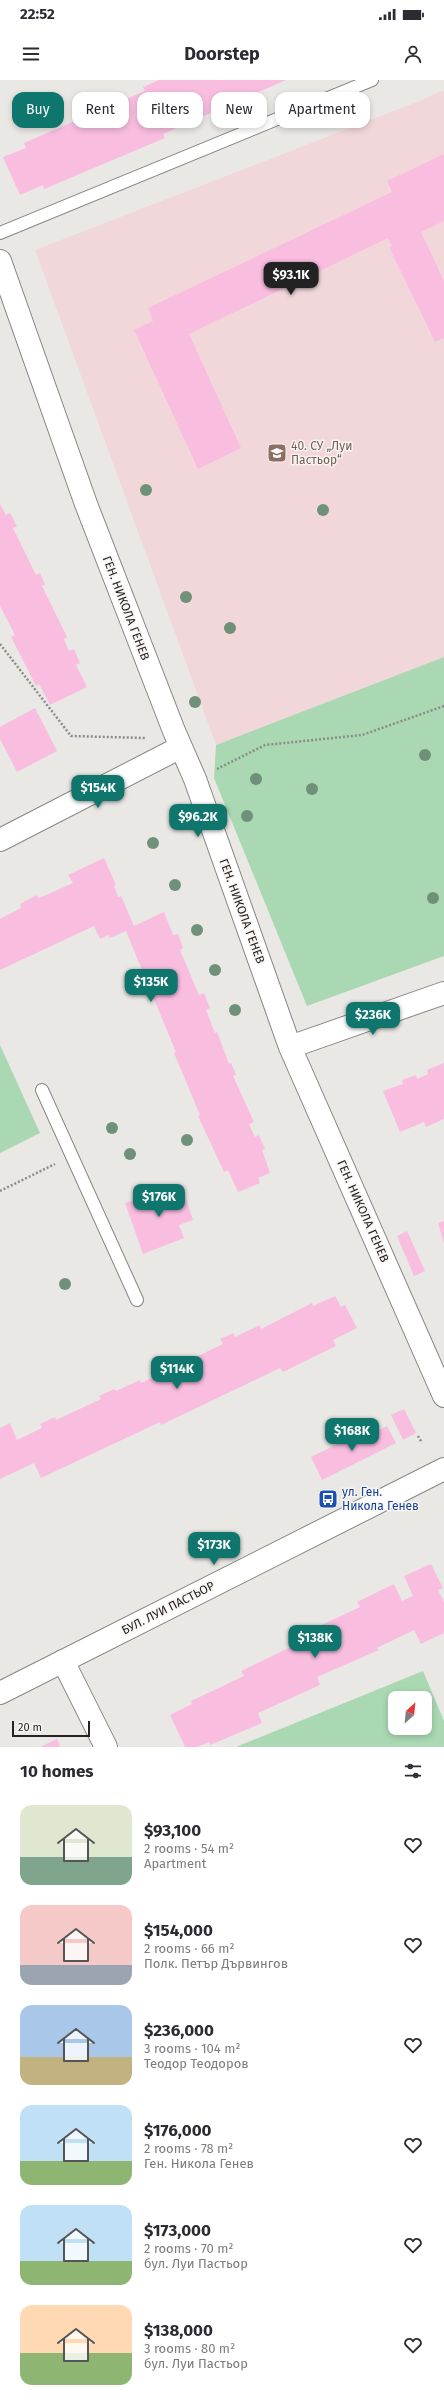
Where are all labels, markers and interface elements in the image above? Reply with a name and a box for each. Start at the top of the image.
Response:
text: 22:52 [20,5,55,23]
icon: menu [20,43,42,65]
text: Doorstep [184,43,260,65]
icon: person [402,43,424,65]
chip: Buy [12,92,64,128]
chip: Rent [72,92,129,128]
chip: Filters [137,92,203,128]
chip: New [211,92,267,128]
chip: Apartment [275,92,370,128]
pin: $93.1K [258,262,324,296]
text: $93.1K [273,267,309,282]
place label: 40. СУ „Луи Пастьор“ [291,439,352,467]
school or university icon: 40. СУ „Луи Пастьор“ [266,442,288,464]
street label: ГЕН. НИКОЛА ГЕНЕВ [100,554,152,662]
pin: $154K [70,775,126,809]
text: $154K [80,780,116,795]
pin: $96.2K [165,804,231,838]
text: $96.2K [178,809,218,824]
street label: ГЕН. НИКОЛА ГЕНЕВ [217,857,267,965]
pin: $135K [123,969,179,1003]
text: $135K [134,974,168,989]
pin: $236K [345,1002,401,1036]
text: $236K [355,1007,391,1022]
street label: ГЕН. НИКОЛА ГЕНЕВ [334,1158,392,1264]
pin: $176K [131,1184,187,1218]
text: $176K [142,1189,176,1204]
pin: $114K [149,1356,205,1390]
text: $114K [160,1361,194,1376]
pin: $168K [324,1418,380,1452]
text: $168K [334,1423,370,1438]
place label: ул. Ген. Никола Генев [342,1485,419,1513]
bus stop icon: ул. Ген. Никола Генев [317,1488,339,1510]
pin: $173K [186,1532,242,1566]
text: $173K [197,1537,231,1552]
street label: БУЛ. ЛУИ ПАСТЬОР [119,1578,217,1638]
pin: $138K [287,1625,343,1659]
text: $138K [297,1630,333,1645]
north arrow [388,1691,432,1735]
map controls [388,1691,432,1735]
scale bar [12,1719,90,1738]
text: 20 m [18,1721,42,1734]
icon: filters [402,1760,424,1782]
text: 10 homes [20,1761,94,1782]
text: $93,100 [144,1820,201,1841]
icon: home [52,1821,100,1869]
icon: heart [402,1834,424,1856]
text: 2 rooms · 54 m² [144,1841,234,1856]
text: Apartment [144,1856,206,1871]
text: $154,000 [144,1920,213,1941]
icon: home [52,1921,100,1969]
icon: heart [402,1934,424,1956]
text: 2 rooms · 66 m² [144,1941,235,1956]
text: Полк. Петър Дървингов [144,1956,288,1971]
text: $236,000 [144,2020,214,2041]
icon: home [52,2021,100,2069]
icon: heart [402,2034,424,2056]
text: 3 rooms · 104 m² [144,2041,241,2056]
text: Теодор Теодоров [144,2056,249,2071]
text: $176,000 [144,2120,212,2141]
icon: home [52,2121,100,2169]
icon: heart [402,2134,424,2156]
text: 2 rooms · 78 m² [144,2141,233,2156]
text: Ген. Никола Генев [144,2156,254,2171]
text: $173,000 [144,2220,211,2241]
icon: home [52,2221,100,2269]
icon: heart [402,2234,424,2256]
text: 2 rooms · 70 m² [144,2241,234,2256]
text: бул. Луи Пастьор [144,2256,248,2271]
text: $138,000 [144,2320,213,2341]
icon: home [52,2321,100,2369]
icon: heart [402,2334,424,2356]
text: 3 rooms · 80 m² [144,2341,235,2356]
text: бул. Луи Пастьор [144,2356,248,2371]

